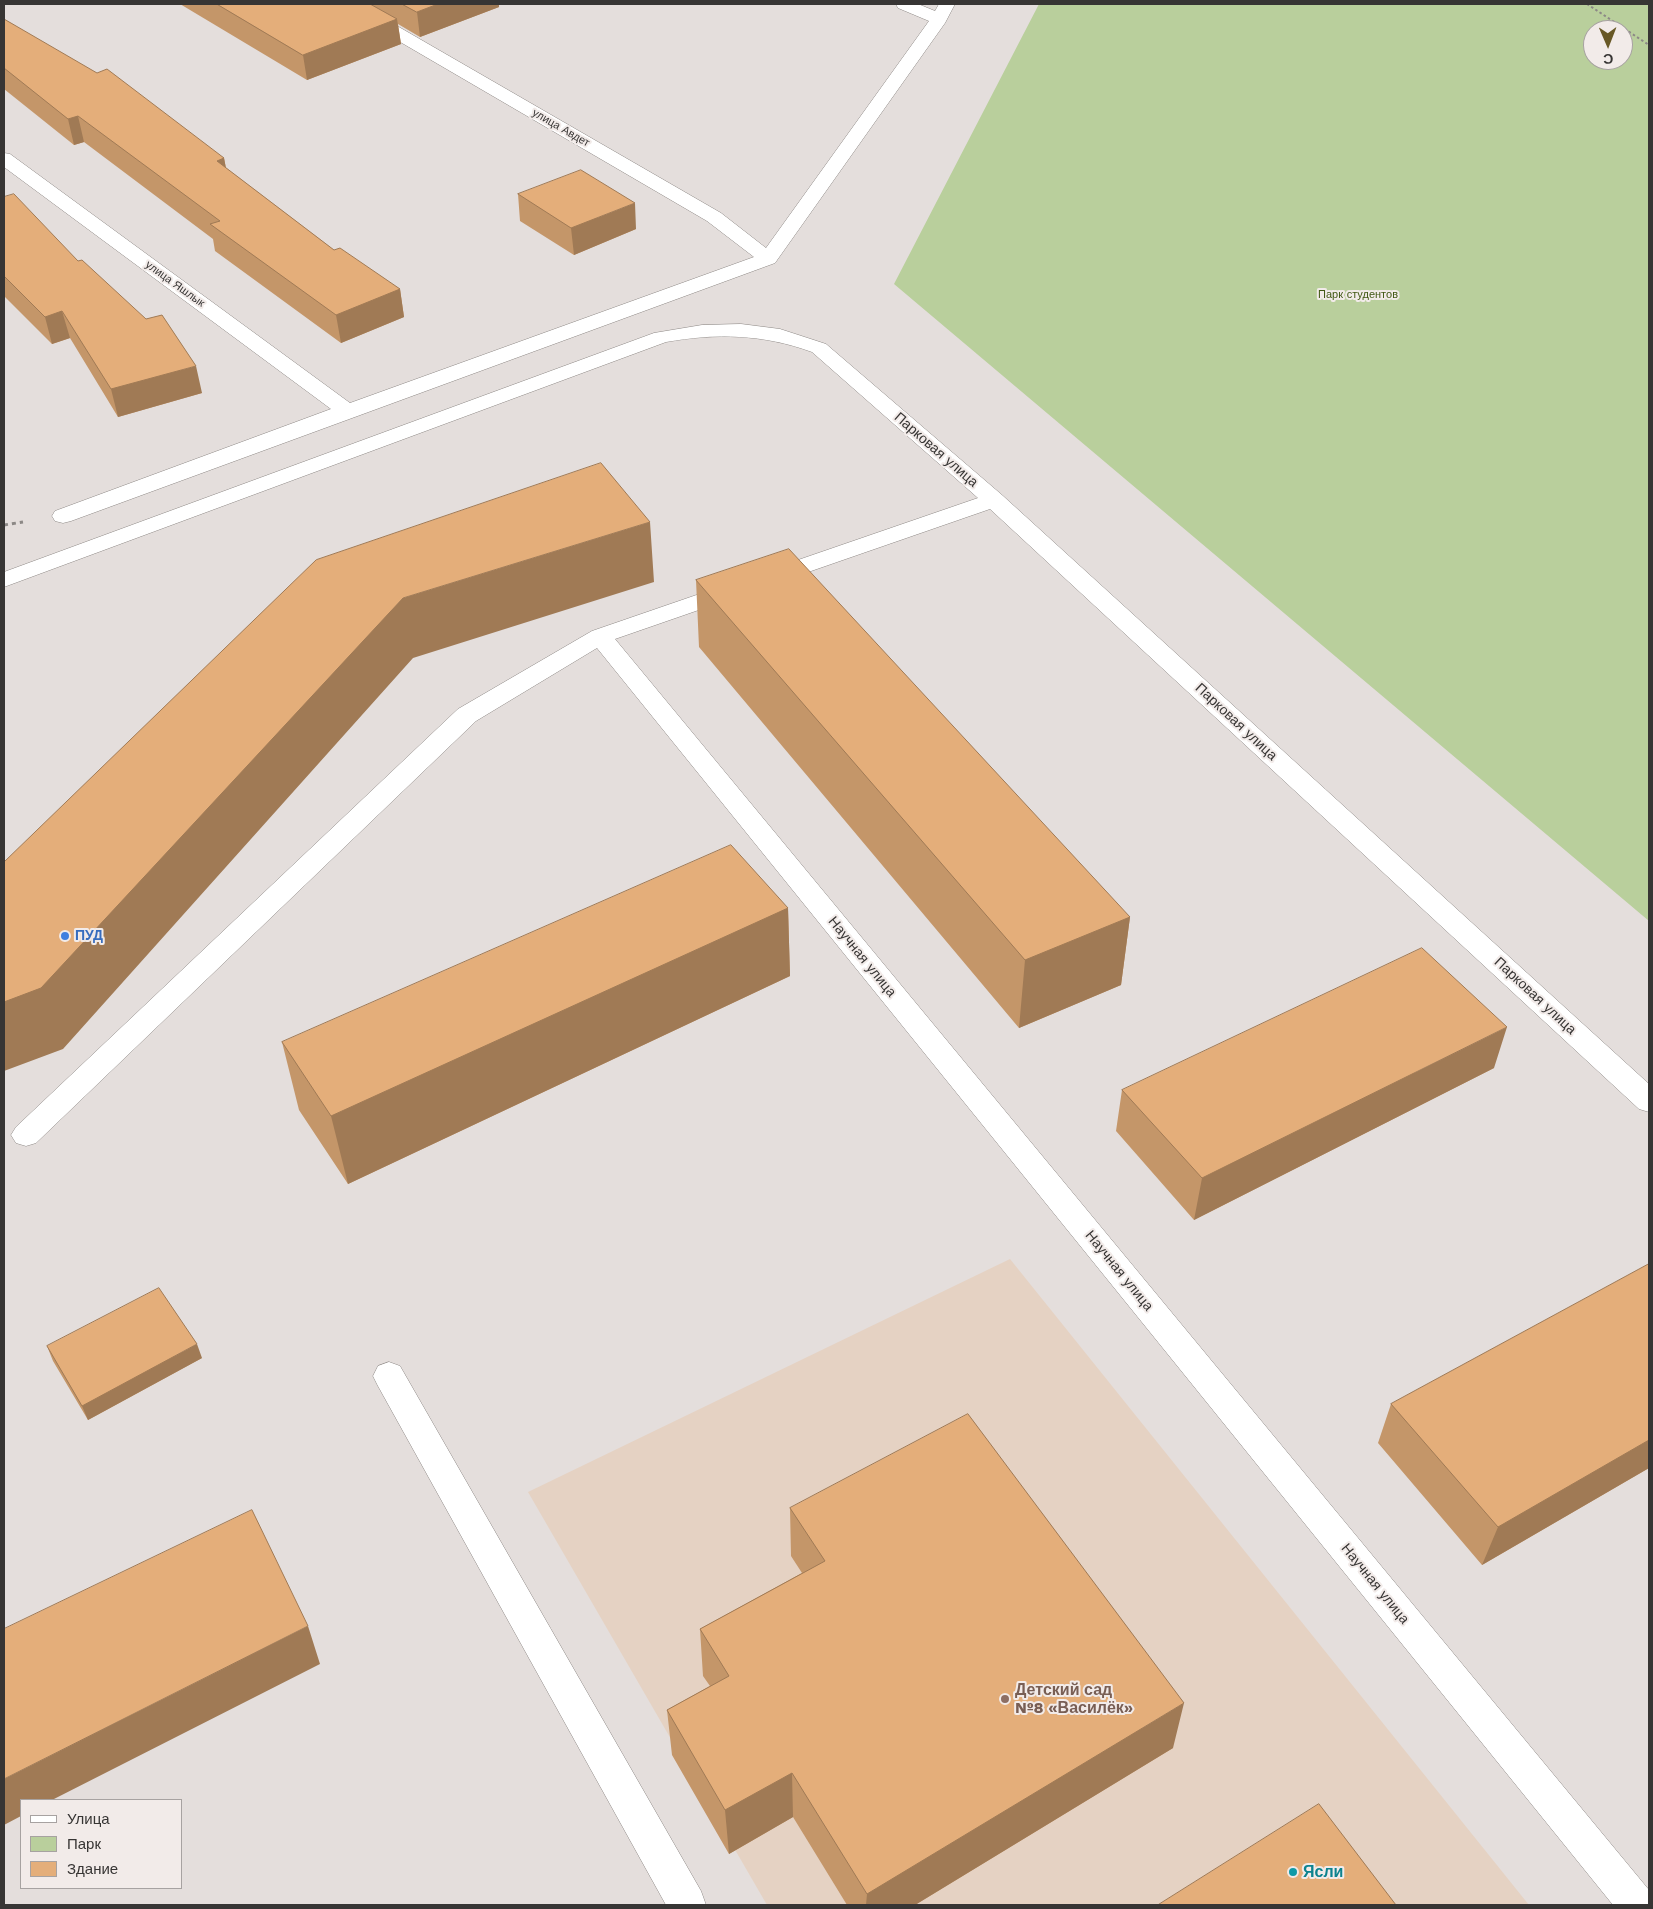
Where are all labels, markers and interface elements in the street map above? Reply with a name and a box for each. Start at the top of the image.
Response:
north arrow [1583,20,1633,70]
text: С [1603,51,1613,67]
street label: улица Авдет [530,106,592,150]
street label: улица Яшлык [143,258,207,310]
park label: Парк студентов [1318,288,1398,302]
street label: Парковая улица [891,409,981,491]
street label: Парковая улица [1192,680,1280,764]
street label: Научная улица [825,913,899,1001]
place label: ПУД [75,928,103,944]
marker: ПУД [59,930,71,942]
street label: Парковая улица [1491,954,1579,1038]
street label: Научная улица [1082,1227,1156,1315]
street label: Научная улица [1338,1540,1412,1628]
place label: Детский сад №8 «Василёк» [1015,1680,1133,1718]
marker: Детский сад №8 «Василёк» [999,1693,1011,1705]
legend [20,1799,182,1889]
text: Улица [67,1810,110,1828]
text: Парк [67,1835,101,1853]
text: Здание [67,1860,118,1878]
place label: Ясли [1303,1862,1343,1882]
marker: Ясли [1287,1866,1299,1878]

